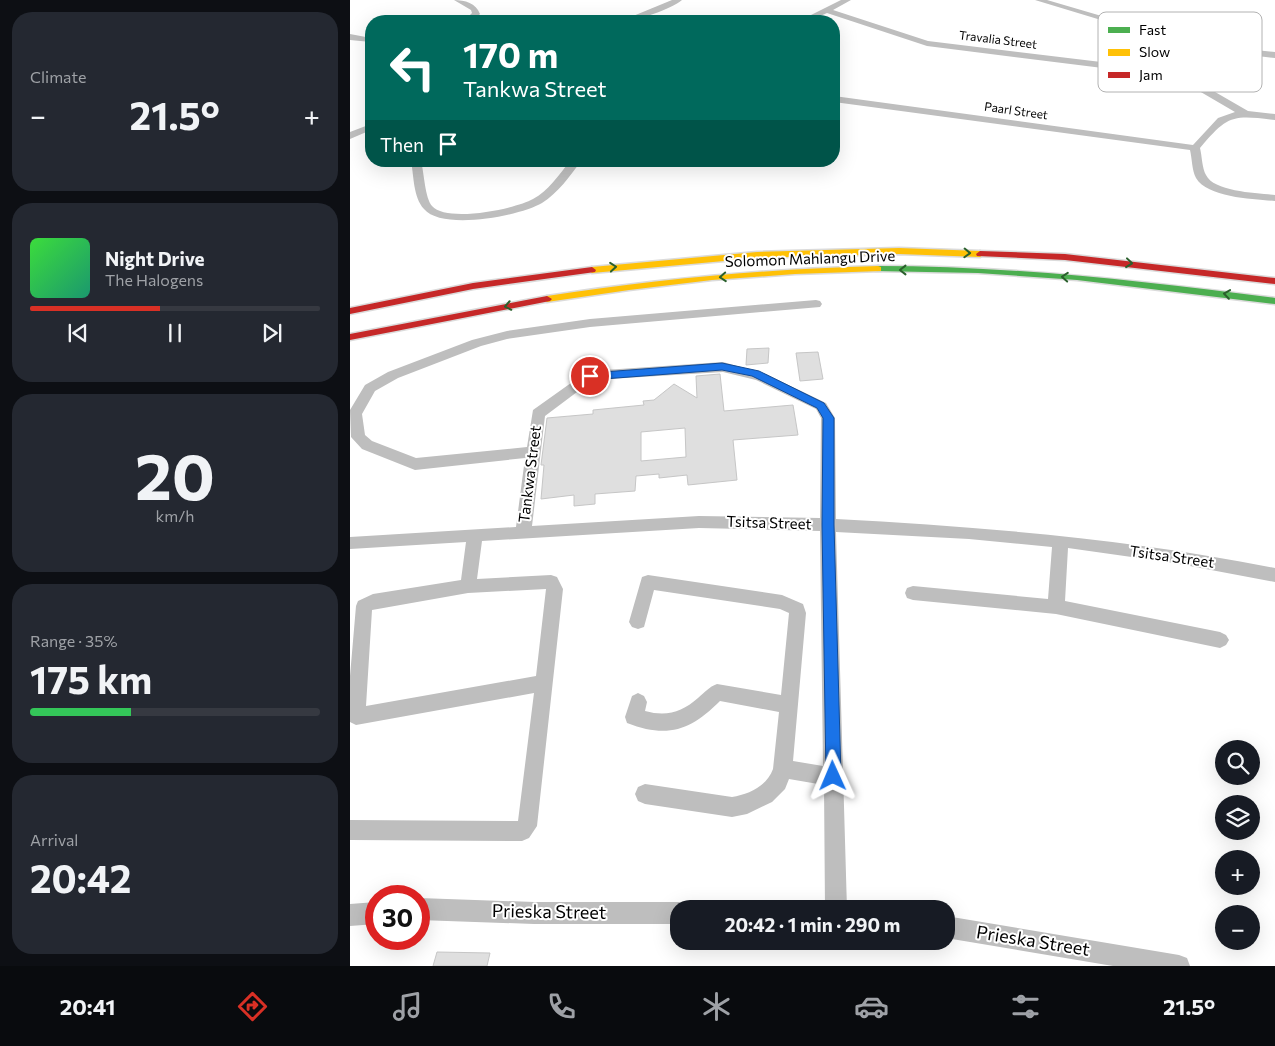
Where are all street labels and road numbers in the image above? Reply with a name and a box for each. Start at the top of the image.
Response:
street label: Travalia Street [958,27,1038,51]
street label: Paarl Street [983,99,1049,121]
street label: Solomon Mahlangu Drive [724,246,896,270]
street label: Tankwa Street [514,424,544,524]
street label: Tsitsa Street [726,512,812,532]
street label: Tsitsa Street [1129,541,1216,571]
street label: Prieska Street [492,899,606,923]
street label: Prieska Street [975,920,1091,960]

